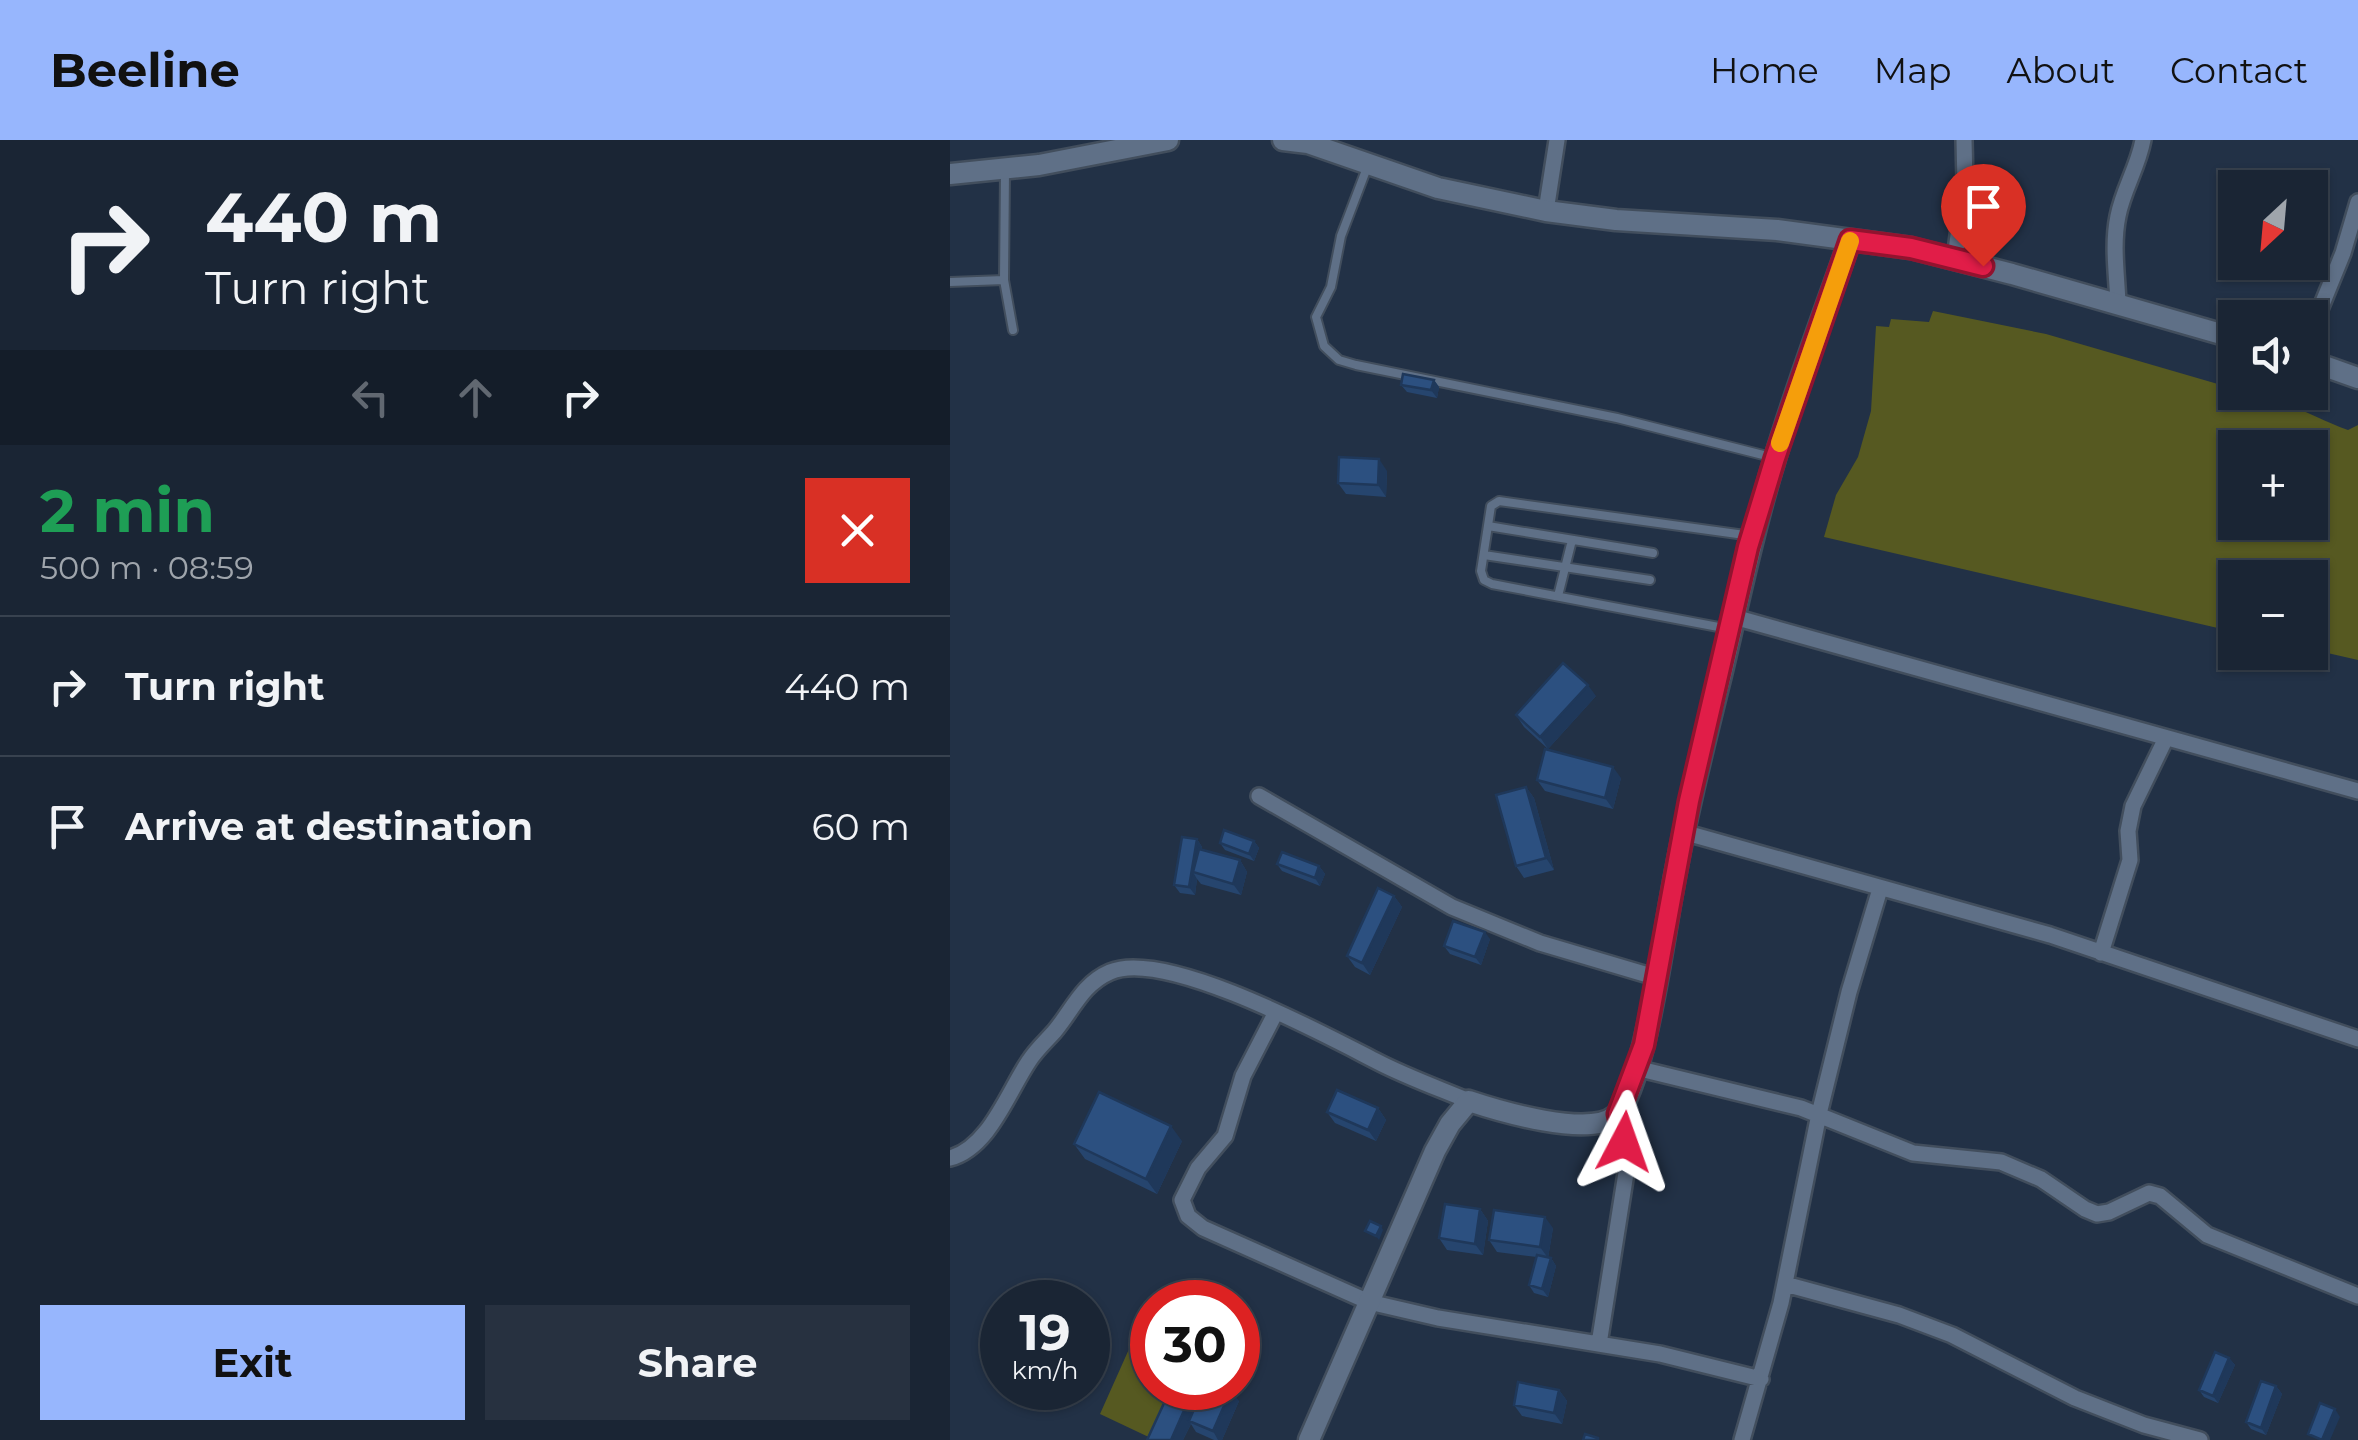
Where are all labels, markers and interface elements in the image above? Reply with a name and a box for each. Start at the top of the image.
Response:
text: Beeline [50,41,240,99]
text: Home [1710,49,1819,92]
text: Map [1874,49,1952,92]
text: About [2007,49,2115,92]
text: Contact [2170,49,2308,92]
pin [1941,164,2026,267]
north arrow [2218,170,2328,280]
map controls [2218,170,2328,670]
text: 440 m [205,174,442,260]
icon: arrive [1956,179,2011,234]
icon: right [40,180,170,310]
text: Turn right [205,260,430,315]
button: sound [2218,300,2328,410]
icon: left [343,370,398,425]
icon: ahead [448,370,503,425]
icon: right [553,370,608,425]
button: + [2218,430,2328,540]
text: 2 min [40,474,215,547]
button: close [805,478,910,583]
text: 500 m · 08:59 [40,548,254,587]
button: − [2218,560,2328,670]
icon: right [40,659,95,714]
text: Turn right [125,663,324,710]
text: 440 m [784,663,910,710]
icon: arrive [40,799,95,854]
text: Arrive at destination [125,803,533,850]
text: 60 m [811,803,910,850]
position arrow [1572,1090,1676,1194]
speed limit sign: 30 [1130,1280,1260,1410]
text: 19 [1019,1302,1071,1363]
button: Exit [40,1305,465,1420]
button: Share [485,1305,910,1420]
text: km/h [1012,1355,1078,1385]

